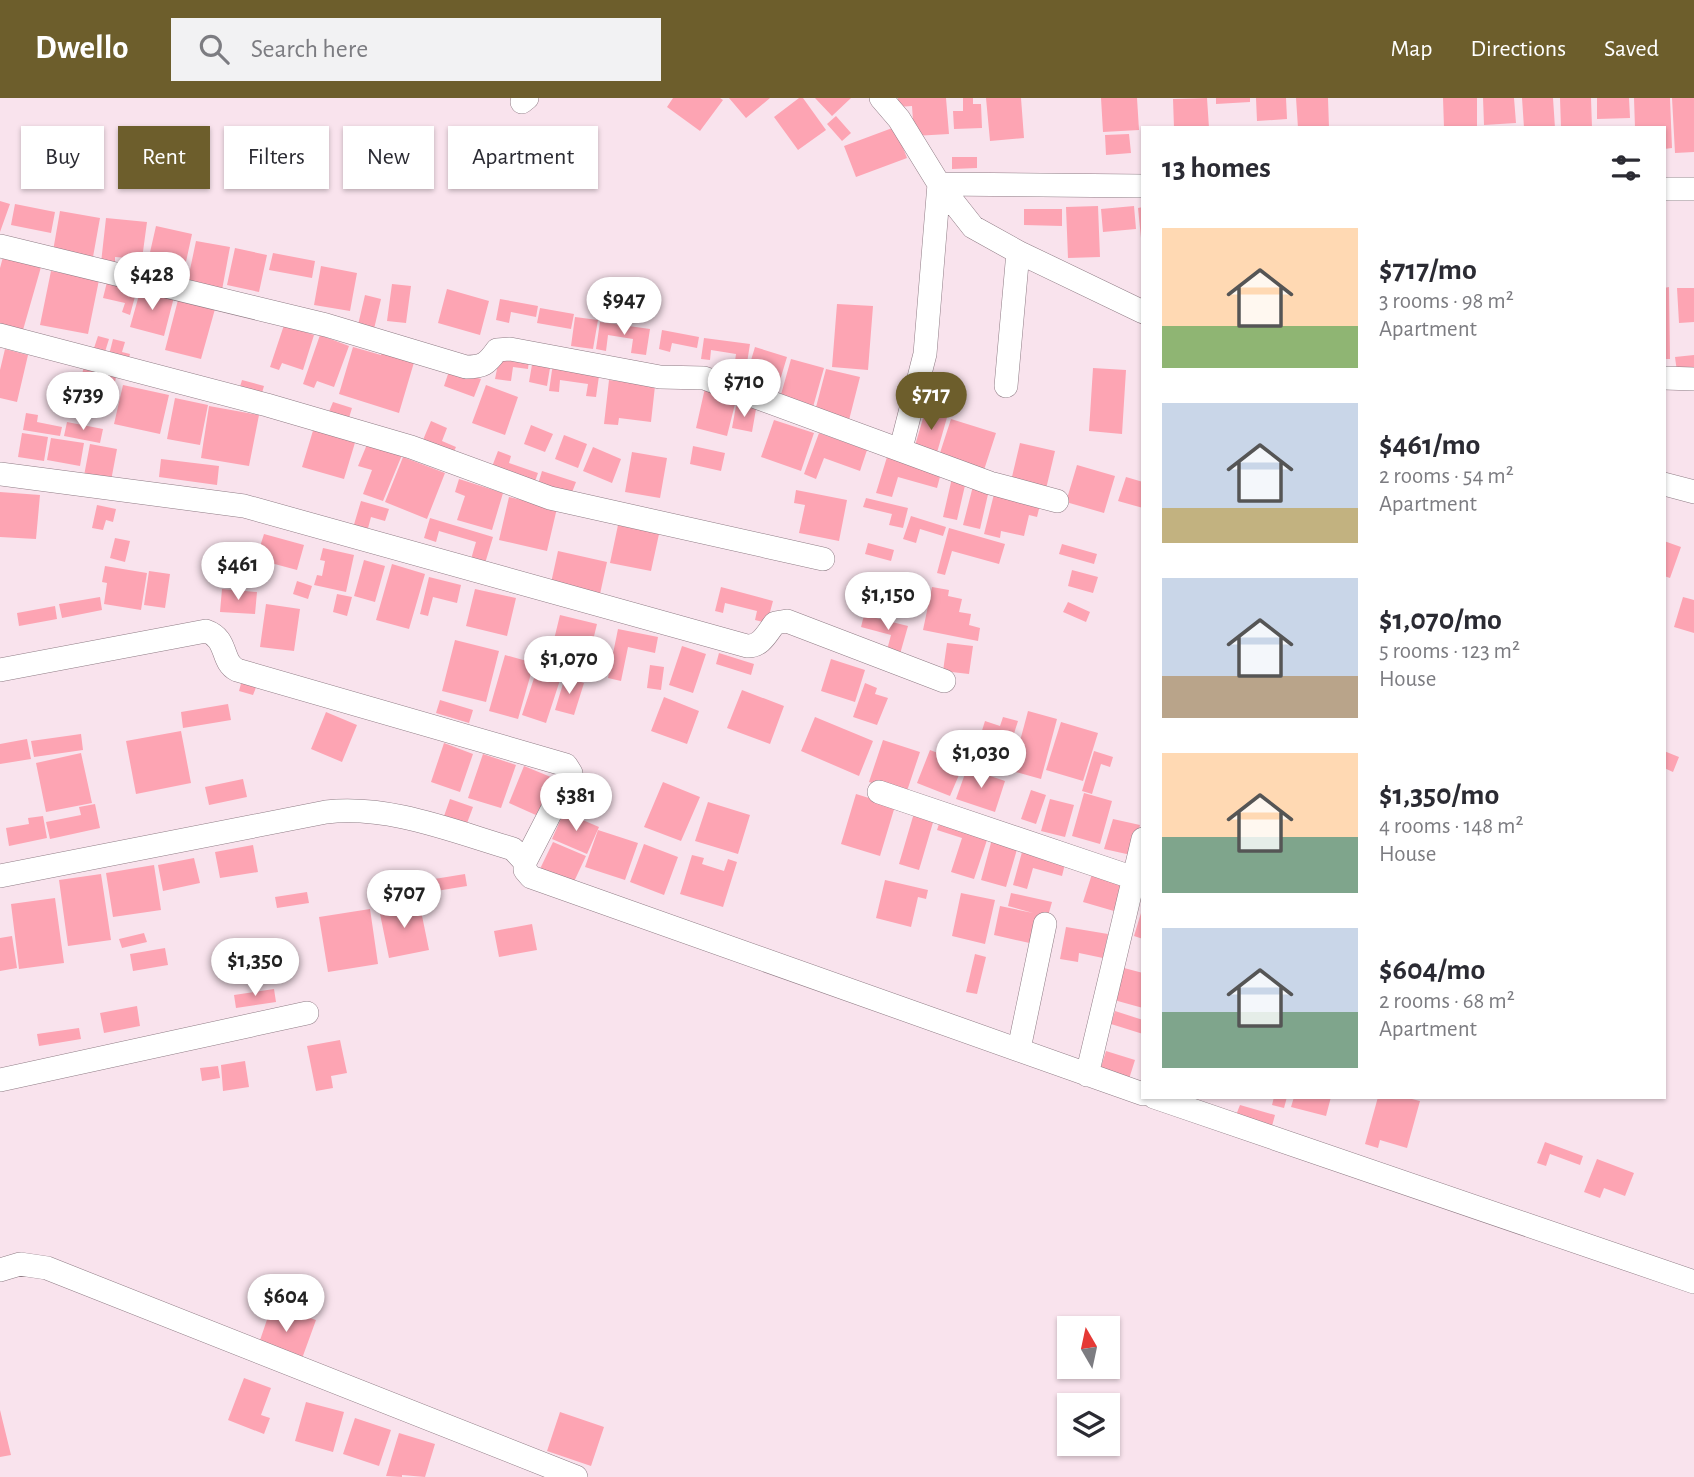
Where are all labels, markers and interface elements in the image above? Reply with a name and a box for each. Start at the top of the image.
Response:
search box [171,18,661,81]
icon: search [195,30,233,68]
text: Dwello [35,32,129,65]
text: Search here [251,36,368,62]
text: Map [1390,37,1432,61]
text: Directions [1470,37,1566,61]
text: Saved [1604,37,1659,61]
chip: Buy [21,126,104,189]
chip: Rent [118,126,210,189]
chip: Filters [224,126,329,189]
chip: New [343,126,434,189]
chip: Apartment [448,126,598,189]
icon: filters [1607,149,1645,187]
text: 13 homes [1162,153,1271,183]
pin: $428 [111,252,193,312]
text: $717/mo [1379,255,1477,285]
icon: home [1218,256,1302,340]
text: $428 [130,263,174,286]
pin: $947 [583,278,665,337]
text: $947 [603,288,645,311]
text: 3 rooms · 98 m² [1379,290,1514,313]
text: Apartment [1379,318,1477,341]
pin: $710 [703,360,785,419]
text: $710 [724,370,764,393]
pin: $739 [42,372,124,432]
pin: $717 [890,372,972,432]
text: $739 [62,383,104,406]
text: $717 [912,383,950,406]
text: $461/mo [1379,430,1480,460]
icon: home [1218,431,1302,515]
text: 2 rooms · 54 m² [1379,465,1514,488]
text: Apartment [1379,493,1477,516]
pin: $461 [197,542,279,602]
text: $461 [217,553,259,576]
pin: $1,150 [831,573,945,632]
text: $1,150 [861,583,915,606]
text: $1,070/mo [1379,605,1502,635]
icon: home [1218,606,1302,690]
pin: $1,070 [512,636,626,696]
text: 5 rooms · 123 m² [1379,640,1520,663]
text: $1,070 [540,647,598,670]
text: House [1379,668,1436,691]
pin: $1,030 [924,730,1038,790]
text: $1,030 [952,741,1010,764]
pin: $381 [535,774,617,833]
text: $1,350/mo [1379,780,1499,810]
icon: home [1218,781,1302,865]
text: $381 [556,784,596,807]
text: 4 rooms · 148 m² [1379,815,1524,838]
text: House [1379,843,1436,866]
pin: $707 [363,870,445,930]
text: $707 [383,881,425,904]
pin: $1,350 [198,939,312,998]
text: $1,350 [227,949,283,972]
text: $604/mo [1379,955,1485,985]
icon: home [1218,956,1302,1040]
text: 2 rooms · 68 m² [1379,990,1515,1013]
text: Apartment [1379,1018,1477,1041]
pin: $604 [245,1274,327,1334]
text: $604 [263,1285,309,1308]
north arrow [1057,1316,1120,1379]
map controls [1057,1316,1120,1456]
button: layers [1057,1393,1120,1456]

